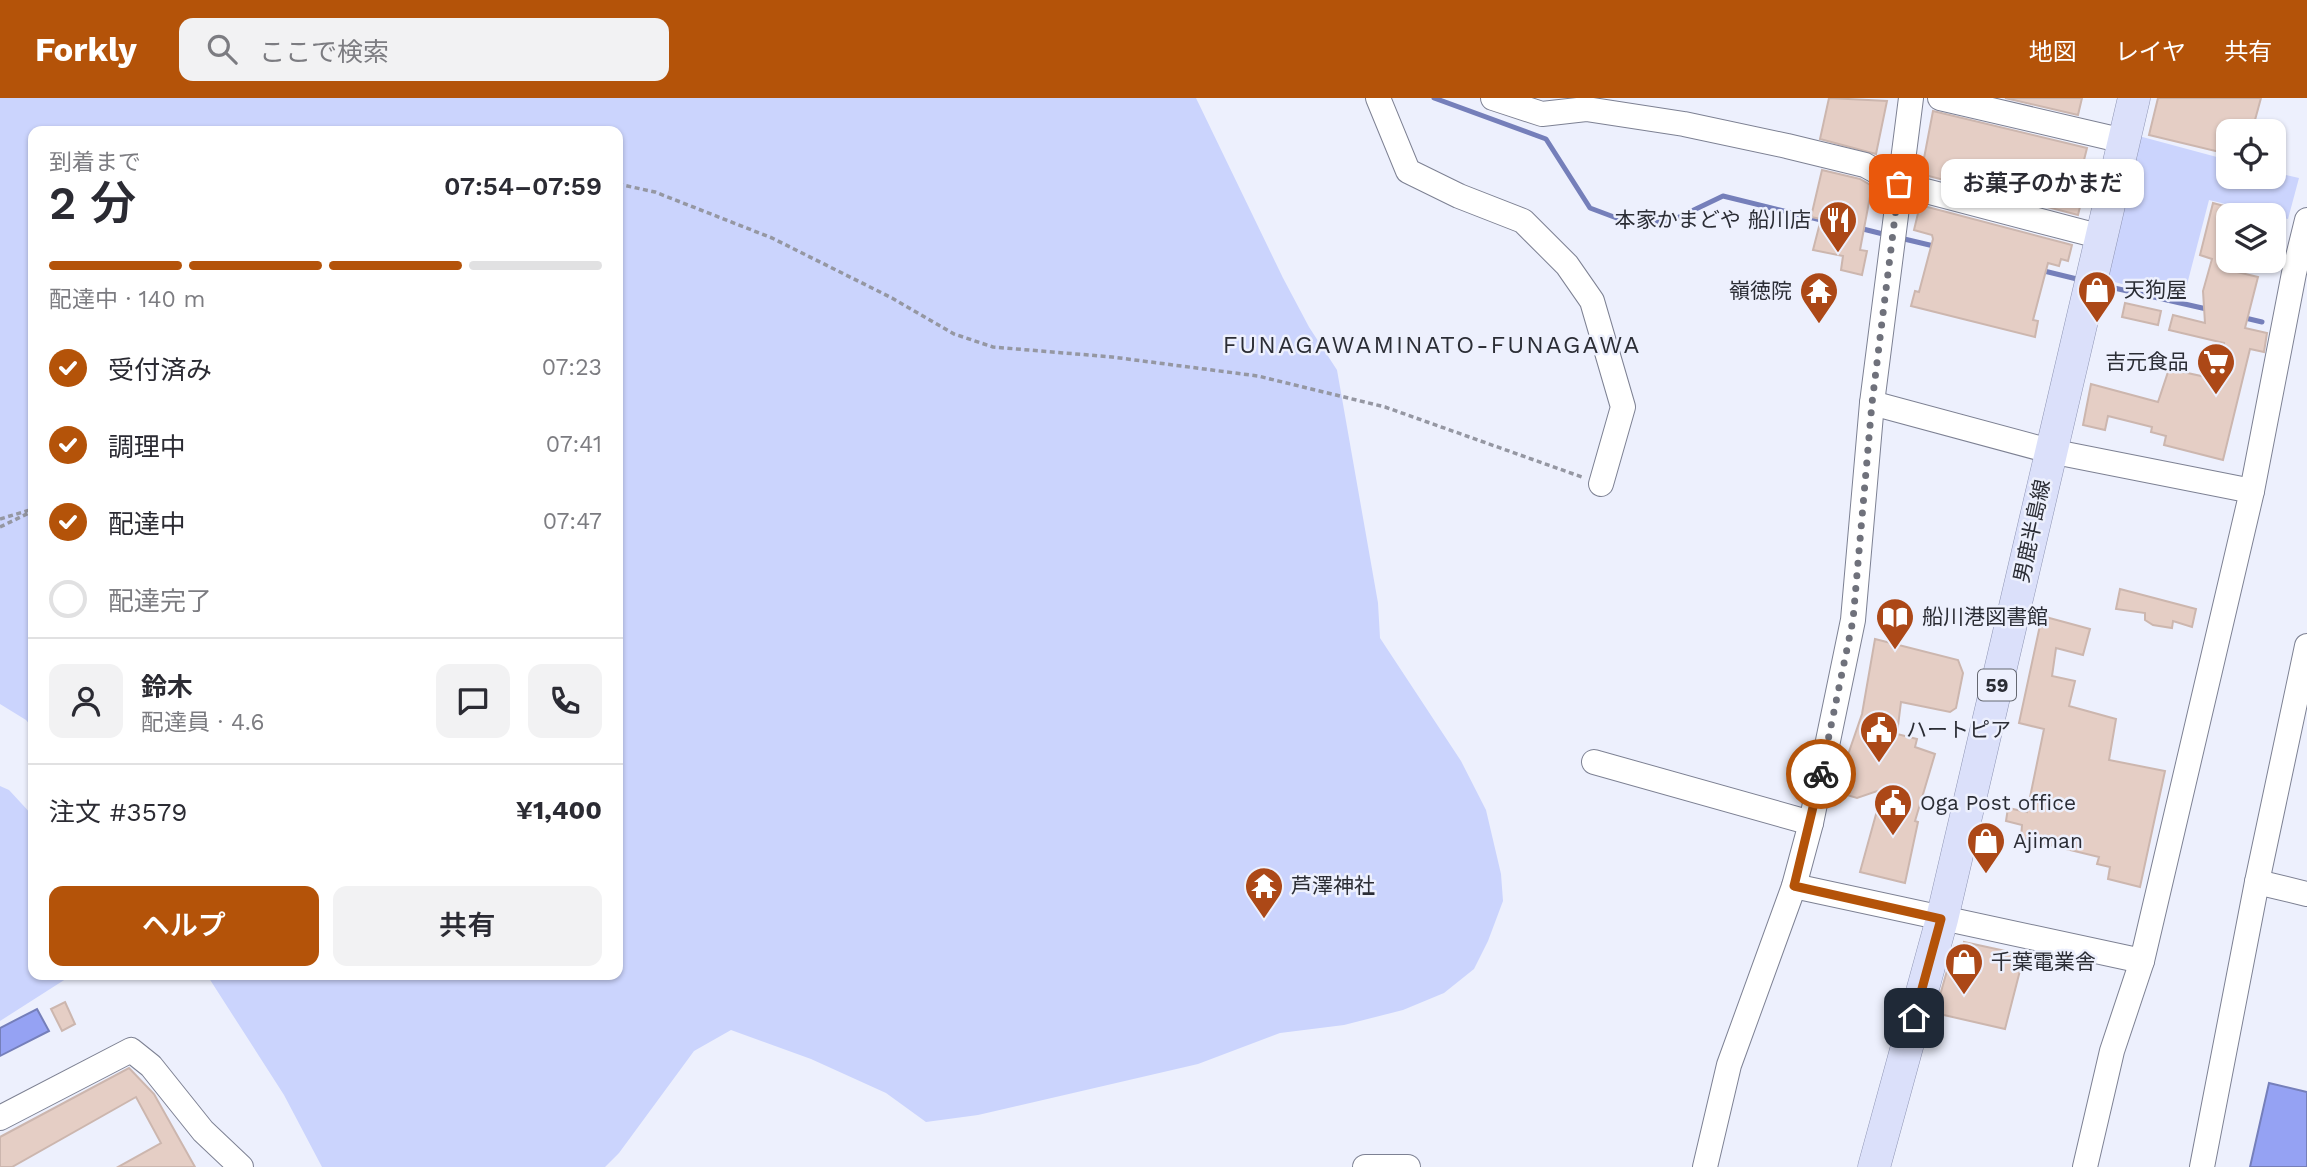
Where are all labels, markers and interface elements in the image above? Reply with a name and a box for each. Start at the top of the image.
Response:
search box [179,18,669,81]
text: Forkly [35,30,137,69]
icon: search [203,30,241,68]
text: ここで検索 [259,37,389,67]
text: 地図 [2029,38,2077,66]
text: レイヤ [2115,38,2186,66]
text: 共有 [2224,38,2272,66]
map controls [2216,119,2286,273]
button: locate [2216,119,2286,189]
text: 到着まで [49,149,141,176]
pin [1869,154,1929,214]
callout: お菓子のかまだ [1941,160,2144,208]
icon: bag [1880,165,1918,203]
text: お菓子のかまだ [1962,170,2123,197]
text: 07:54–07:59 [444,171,602,201]
text: 2 分 [49,176,136,230]
restaurant icon: 本家かまどや 船川店 [1817,199,1859,254]
button: layers [2216,203,2286,273]
place label: 本家かまどや 船川店 [1615,207,1811,232]
shop icon: 天狗屋 [2076,269,2118,324]
temple icon: 嶺徳院 [1798,270,1840,325]
place label: 天狗屋 [2124,277,2187,302]
place label: 嶺徳院 [1729,278,1792,303]
text: 配達中 · 140 m [49,286,206,313]
district label: FUNAGAWAMINATO-FUNAGAWA [1223,331,1641,359]
supermarket icon: 吉元食品 [2195,341,2237,396]
icon: check [49,349,87,387]
place label: 吉元食品 [2105,349,2189,374]
text: 07:23 [542,354,602,381]
text: 受付済み [108,355,212,385]
icon: check [49,426,87,464]
text: 07:41 [546,431,602,458]
text: 調理中 [108,432,186,462]
street label: 男鹿半島線 [2008,477,2055,585]
icon: check [49,503,87,541]
text: 07:47 [543,508,602,535]
text: 配達中 [108,509,186,539]
text: 配達完了 [108,586,212,616]
library icon: 船川港図書館 [1874,596,1916,651]
place label: 船川港図書館 [1922,604,2048,629]
button: person [49,664,123,738]
button: chat [436,664,510,738]
button: phone [528,664,602,738]
road number: 59 [1978,670,2016,700]
text: 鈴木 [141,672,193,702]
text: 配達員 · 4.6 [141,709,264,736]
public building icon: ハートピア [1858,709,1900,764]
place label: ハートピア [1906,717,2011,742]
courier [1786,739,1856,809]
icon: bike [1802,755,1840,793]
public building icon: Oga Post office [1872,782,1914,837]
place label: Oga Post office [1920,790,2076,815]
text: ¥1,400 [516,795,602,825]
text: 注文 #3579 [49,797,187,827]
shop icon: Ajiman [1965,820,2007,875]
place label: Ajiman [2013,828,2083,853]
temple icon: 芦澤神社 [1243,865,1285,920]
place label: 芦澤神社 [1291,873,1375,898]
button: ヘルプ [49,886,319,966]
button: 共有 [333,886,602,966]
shop icon: 千葉電業舎 [1943,941,1985,996]
place label: 千葉電業舎 [1991,949,2096,974]
pin [1884,988,1944,1048]
icon: home [1895,999,1933,1037]

